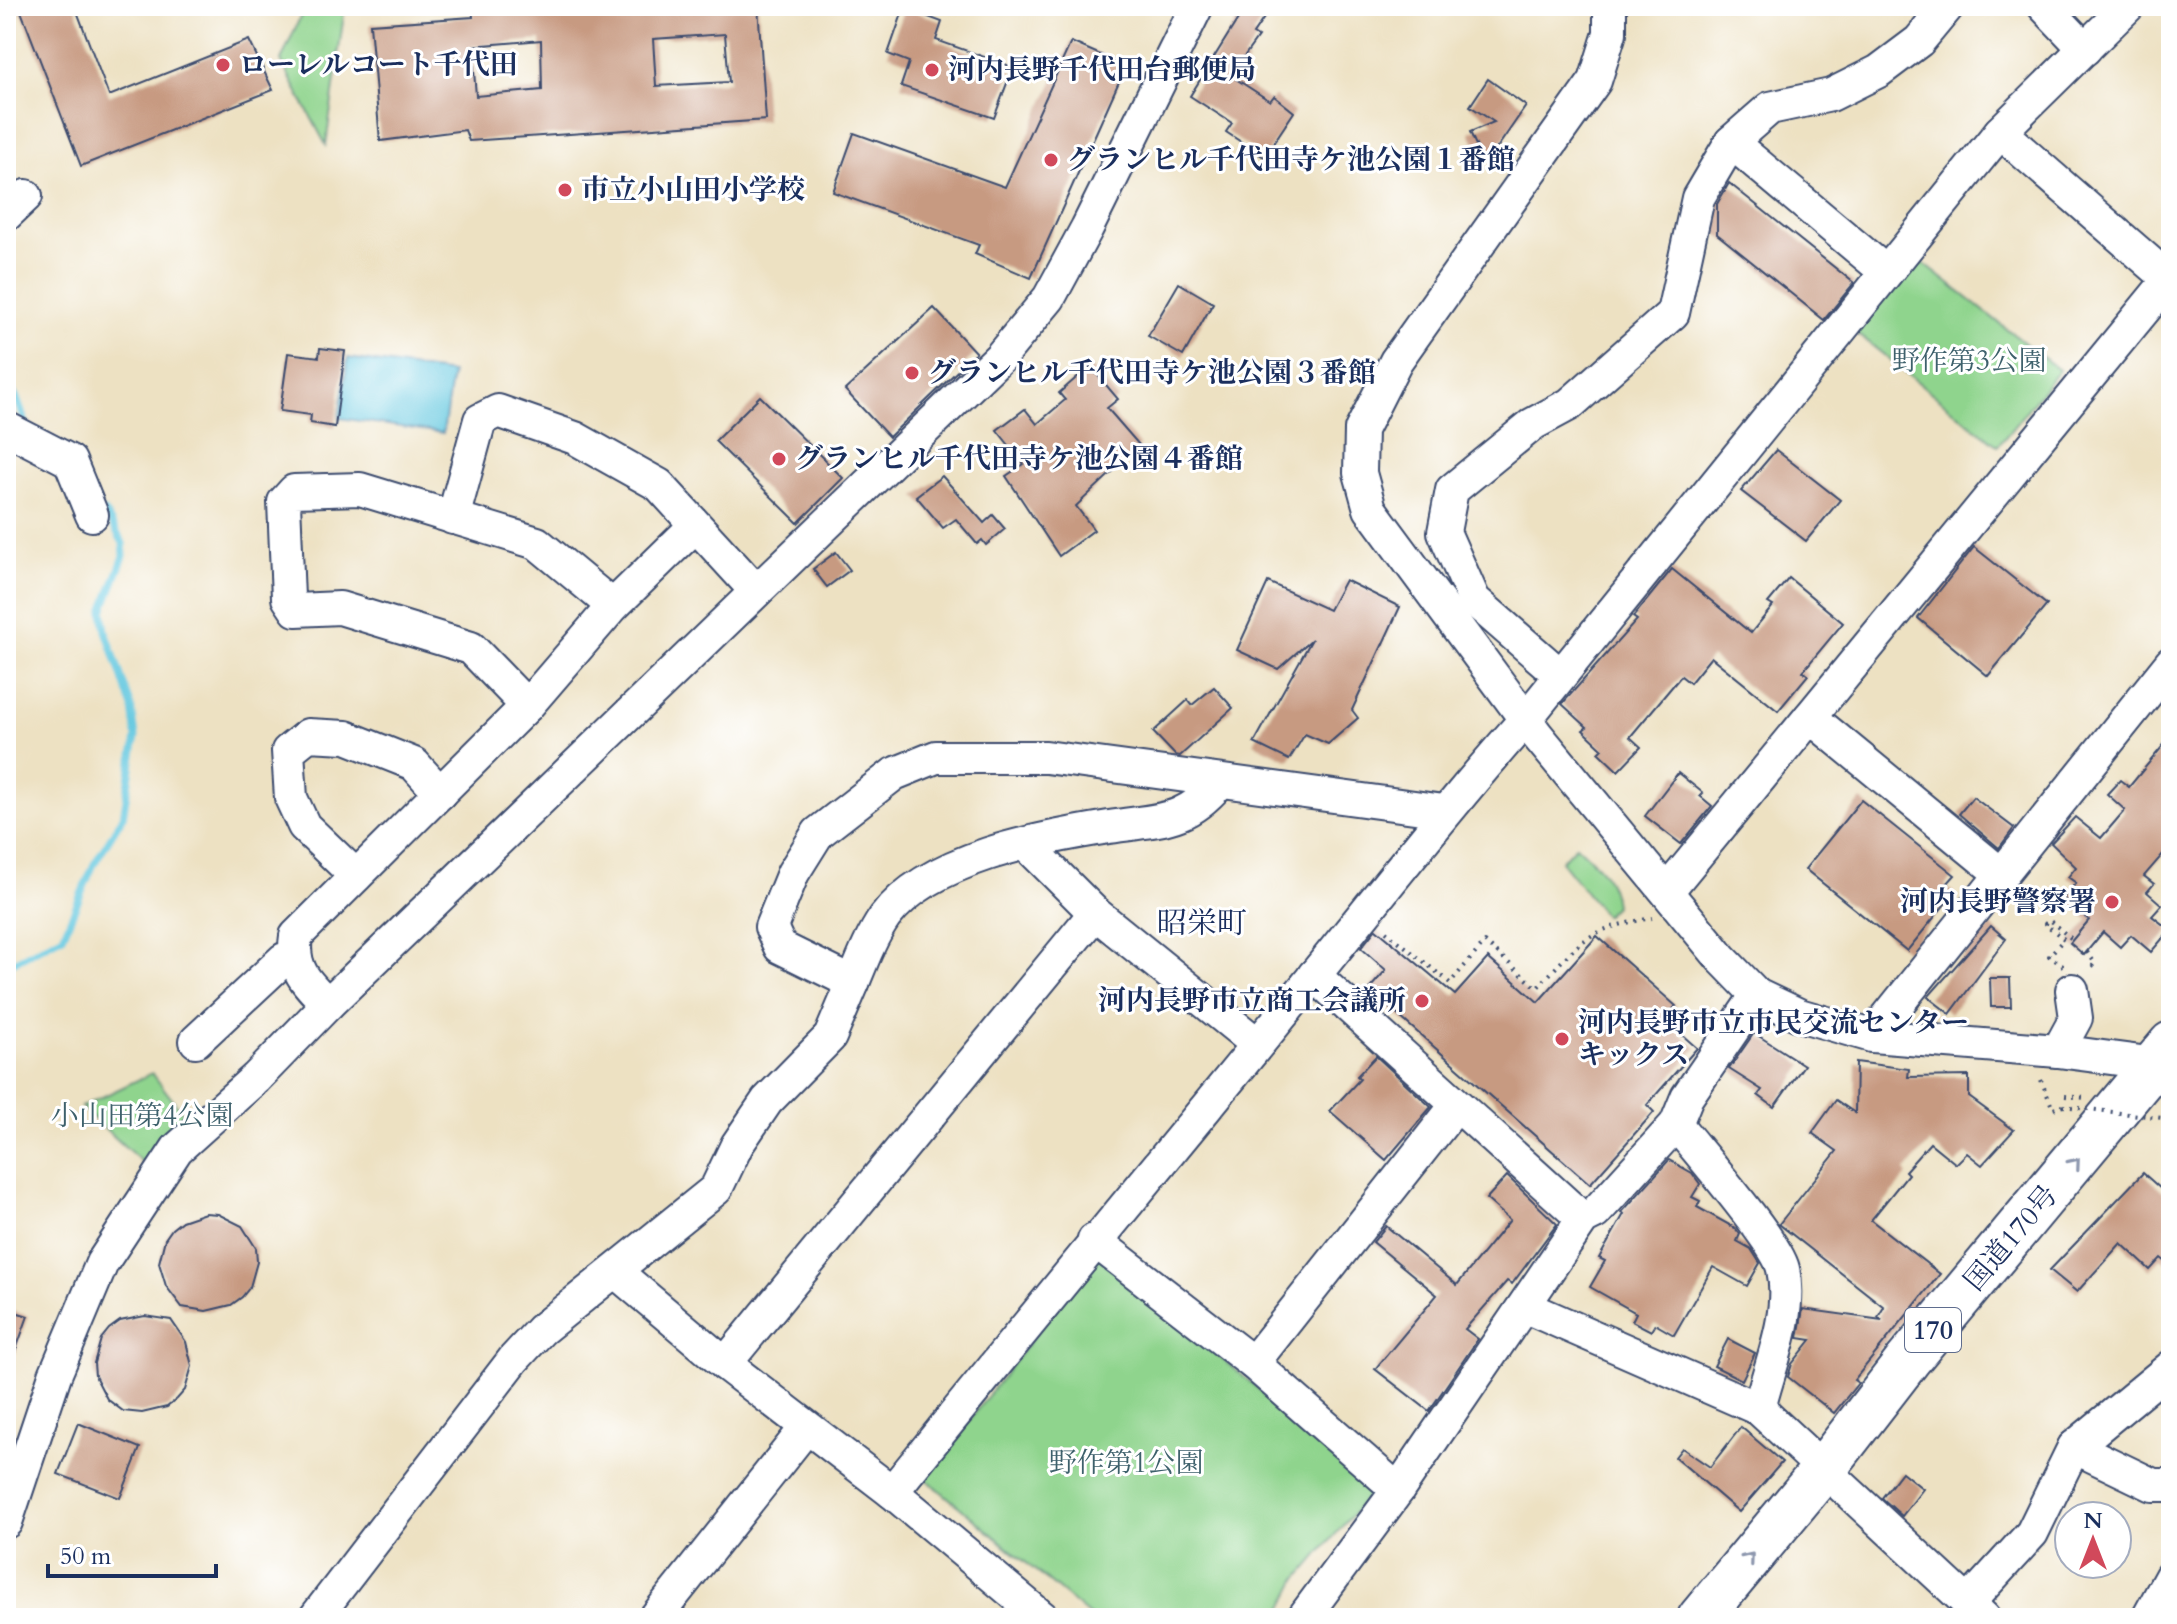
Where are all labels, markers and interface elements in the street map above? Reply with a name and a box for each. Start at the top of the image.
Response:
place label: ローレルコート千代田 [239,46,518,84]
place label: 河内長野千代田台郵便局 [948,51,1256,89]
marker: ローレルコート千代田 [214,56,232,74]
marker: 河内長野千代田台郵便局 [923,61,941,79]
place label: グランヒル千代田寺ケ池公園１番館 [1067,141,1515,179]
marker: グランヒル千代田寺ケ池公園１番館 [1042,151,1060,169]
place label: 市立小山田小学校 [581,171,805,209]
marker: 市立小山田小学校 [556,181,574,199]
park label: 野作第3公園 [1892,342,2046,380]
place label: グランヒル千代田寺ケ池公園３番館 [928,354,1376,392]
marker: グランヒル千代田寺ケ池公園３番館 [903,364,921,382]
place label: グランヒル千代田寺ケ池公園４番館 [795,440,1243,478]
marker: グランヒル千代田寺ケ池公園４番館 [770,450,788,468]
place label: 河内長野警察署 [1900,883,2096,921]
marker: 河内長野警察署 [2103,893,2121,911]
district label: 昭栄町 [1157,903,1247,944]
place label: 河内長野市立商工会議所 [1098,982,1406,1020]
marker: 河内長野市立商工会議所 [1413,992,1431,1010]
place label: 河内長野市立市民交流センター キックス [1578,1004,1969,1074]
marker: 河内長野市立市民交流センター キックス [1553,1030,1571,1048]
park label: 小山田第4公園 [51,1097,233,1135]
one-way arrow [2065,1157,2080,1172]
street label: 国道170号 [1956,1177,2066,1299]
road number: 170 [1905,1308,1961,1352]
park label: 野作第1公園 [1049,1444,1203,1482]
north arrow [2053,1500,2133,1580]
text: N [2083,1506,2103,1536]
scale bar [48,1528,216,1578]
text: 50 m [60,1540,112,1573]
one-way arrow [1739,1552,1754,1567]

